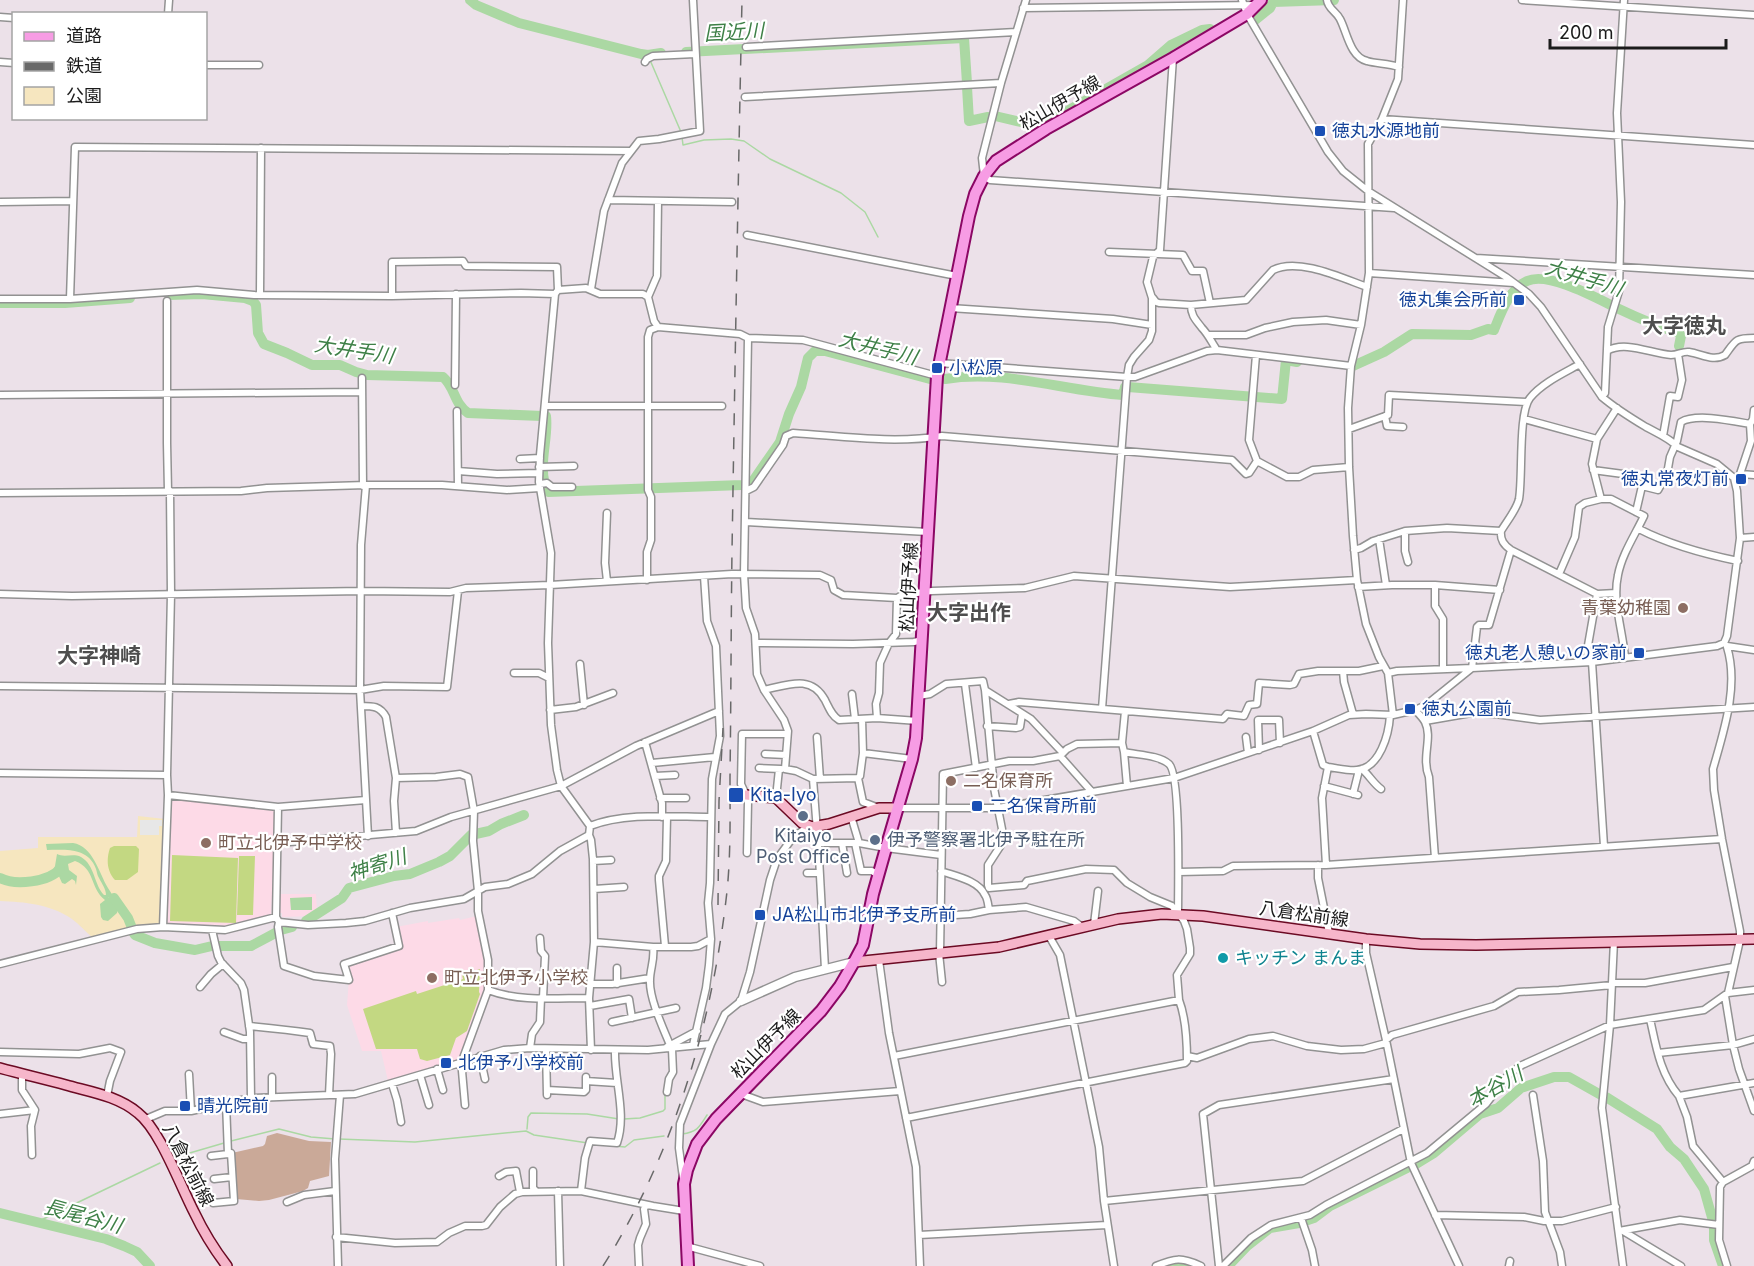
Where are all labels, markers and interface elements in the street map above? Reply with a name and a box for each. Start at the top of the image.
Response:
legend [12,12,207,120]
scale bar [1550,12,1726,50]
water label: 国近川 [703,18,767,46]
text: 200 m [1559,22,1614,43]
text: 道路 [66,25,102,46]
text: 鉄道 [66,55,102,76]
street label: 松山伊予線 [1016,71,1104,134]
text: 公園 [66,85,102,106]
place label: 徳丸水源地前 [1332,120,1440,141]
marker: 徳丸水源地前 [1313,124,1327,138]
water label: 大井手川 [1542,255,1628,302]
place label: 徳丸集会所前 [1399,289,1507,310]
marker: 徳丸集会所前 [1512,293,1526,307]
district label: 大字徳丸 [1642,313,1726,338]
water label: 大井手川 [836,327,922,370]
water label: 大井手川 [313,332,397,368]
place label: 小松原 [949,357,1003,378]
marker: 小松原 [930,361,944,375]
place label: 徳丸常夜灯前 [1621,468,1729,489]
marker: 徳丸常夜灯前 [1734,472,1748,486]
street label: 松山伊予線 [896,541,921,632]
place label: 青葉幼稚園 [1581,597,1671,618]
district label: 大字出作 [927,600,1011,625]
marker: 青葉幼稚園 [1676,601,1690,615]
place label: 徳丸老人憩いの家前 [1465,642,1627,663]
district label: 大字神崎 [57,643,141,668]
marker: 徳丸老人憩いの家前 [1632,646,1646,660]
place label: 徳丸公園前 [1422,698,1512,719]
marker: 徳丸公園前 [1403,702,1417,716]
place label: 二名保育所 [963,770,1053,791]
marker: 二名保育所 [944,774,958,788]
place label: Kita-Iyo [750,784,817,805]
marker: Kita-Iyo [727,786,745,804]
place label: 二名保育所前 [989,795,1097,816]
marker: 二名保育所前 [970,799,984,813]
marker: Kitaiyo Post Office [796,809,810,823]
place label: Kitaiyo Post Office [756,825,850,867]
place label: 伊予警察署北伊予駐在所 [887,829,1085,850]
place label: 町立北伊予中学校 [218,832,362,853]
marker: 伊予警察署北伊予駐在所 [868,833,882,847]
marker: 町立北伊予中学校 [199,836,213,850]
water label: 神寄川 [345,844,411,886]
street label: 八倉松前線 [1258,897,1350,930]
place label: JA松山市北伊予支所前 [772,904,956,925]
marker: JA松山市北伊予支所前 [753,908,767,922]
place label: キッチン まんま [1235,947,1366,968]
marker: キッチン まんま [1216,951,1230,965]
place label: 町立北伊予小学校 [444,967,588,988]
marker: 町立北伊予小学校 [425,971,439,985]
street label: 松山伊予線 [726,1004,805,1083]
place label: 北伊予小学校前 [458,1052,584,1073]
marker: 北伊予小学校前 [439,1056,453,1070]
water label: 本谷川 [1463,1061,1529,1112]
place label: 晴光院前 [197,1095,269,1116]
marker: 晴光院前 [178,1099,192,1113]
street label: 八倉松前線 [159,1120,218,1210]
water label: 長尾谷川 [41,1194,127,1238]

